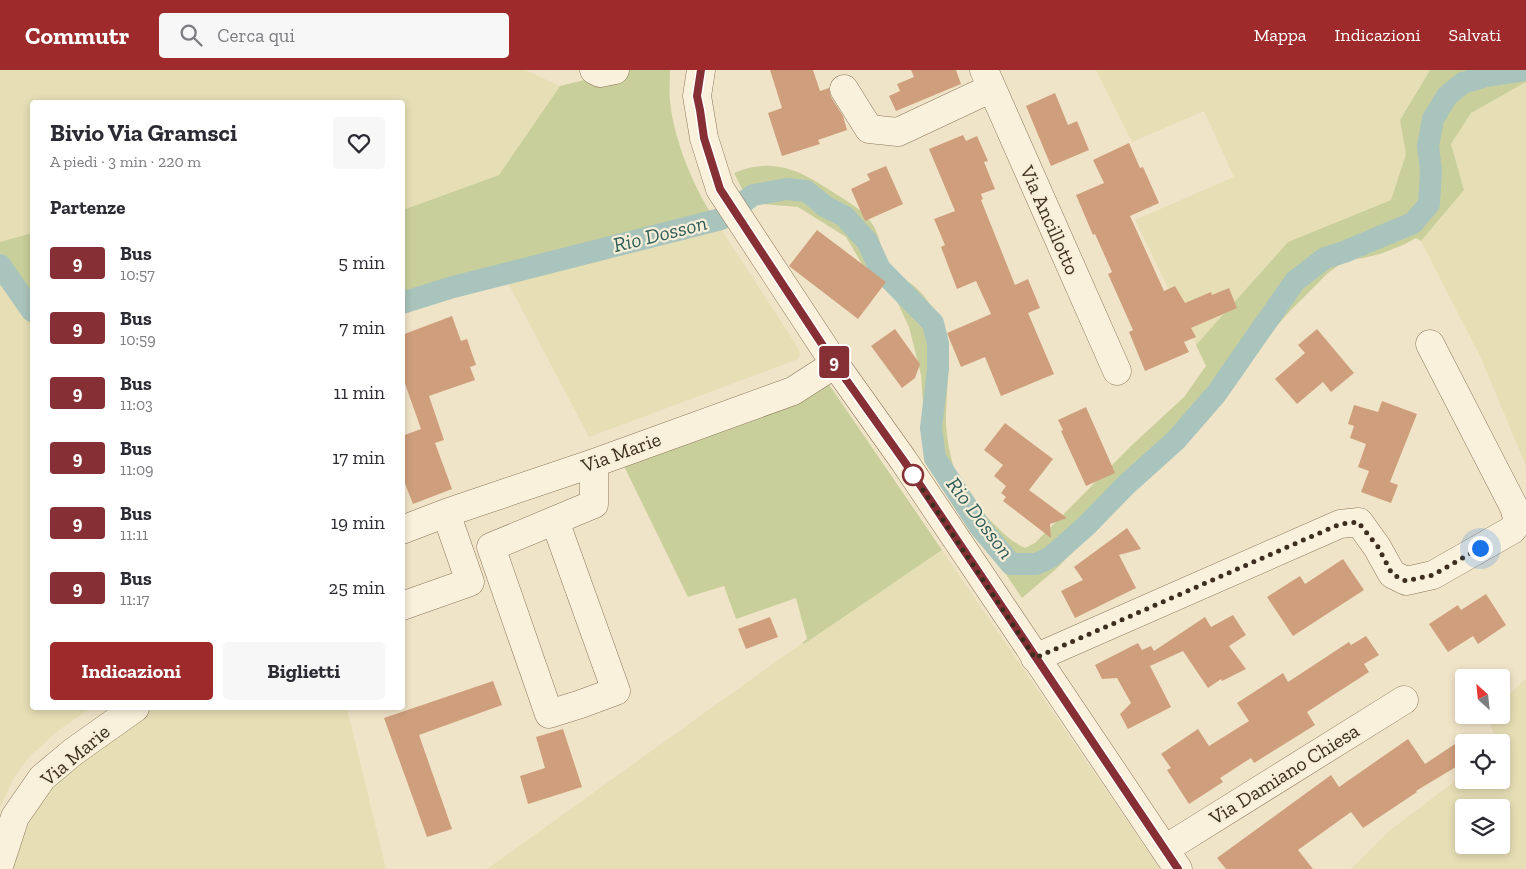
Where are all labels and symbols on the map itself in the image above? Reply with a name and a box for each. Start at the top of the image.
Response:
street label: Via Ancillotto [1015,161,1085,278]
water label: Rio Dosson [610,210,709,257]
line badge: 9 [818,346,850,378]
street label: Via Marie [577,427,664,478]
unlabelled marker [902,464,924,486]
water label: Rio Dosson [942,472,1019,563]
your location [1468,536,1493,561]
north arrow [1455,669,1510,724]
street label: Via Damiano Chiesa [1204,718,1364,830]
street label: Via Marie [35,719,114,791]

